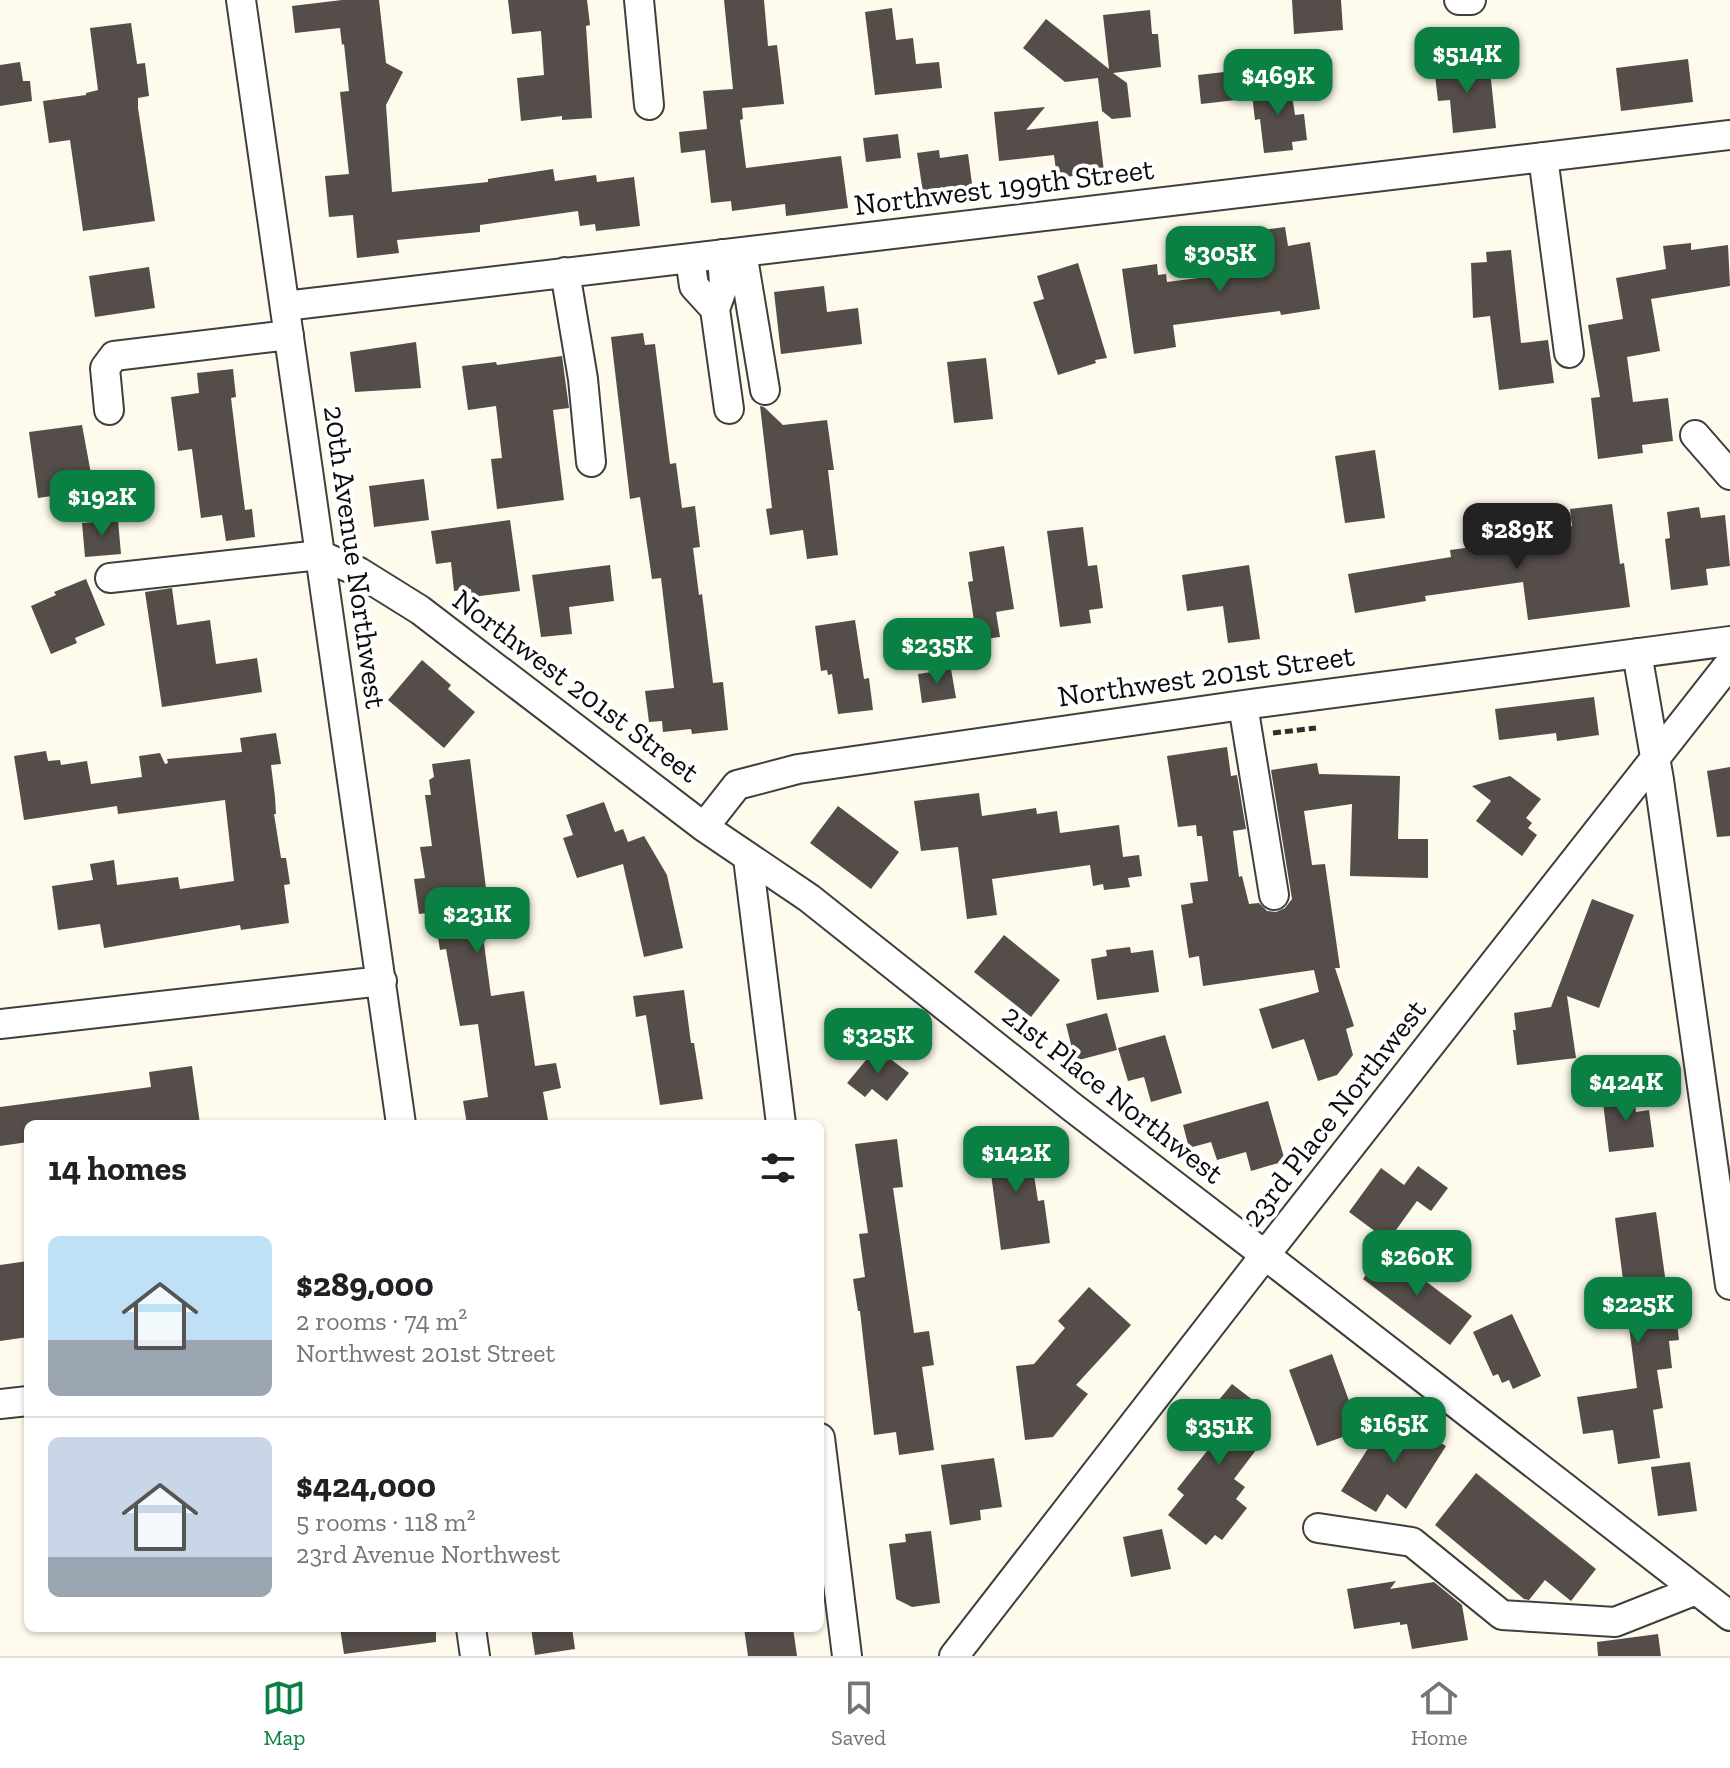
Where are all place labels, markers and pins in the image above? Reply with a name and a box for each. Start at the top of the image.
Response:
pin: $514K [1411,27,1523,95]
pin: $469K [1222,49,1334,117]
pin: $305K [1164,226,1276,294]
pin: $192K [46,470,158,538]
pin: $289K [1461,503,1573,571]
pin: $235K [881,618,993,686]
pin: $231K [421,887,533,955]
pin: $325K [822,1008,934,1076]
pin: $424K [1570,1055,1682,1123]
pin: $142K [960,1126,1072,1194]
pin: $260K [1361,1230,1473,1298]
pin: $225K [1582,1277,1694,1345]
pin: $165K [1338,1397,1450,1465]
pin: $351K [1163,1399,1275,1467]

